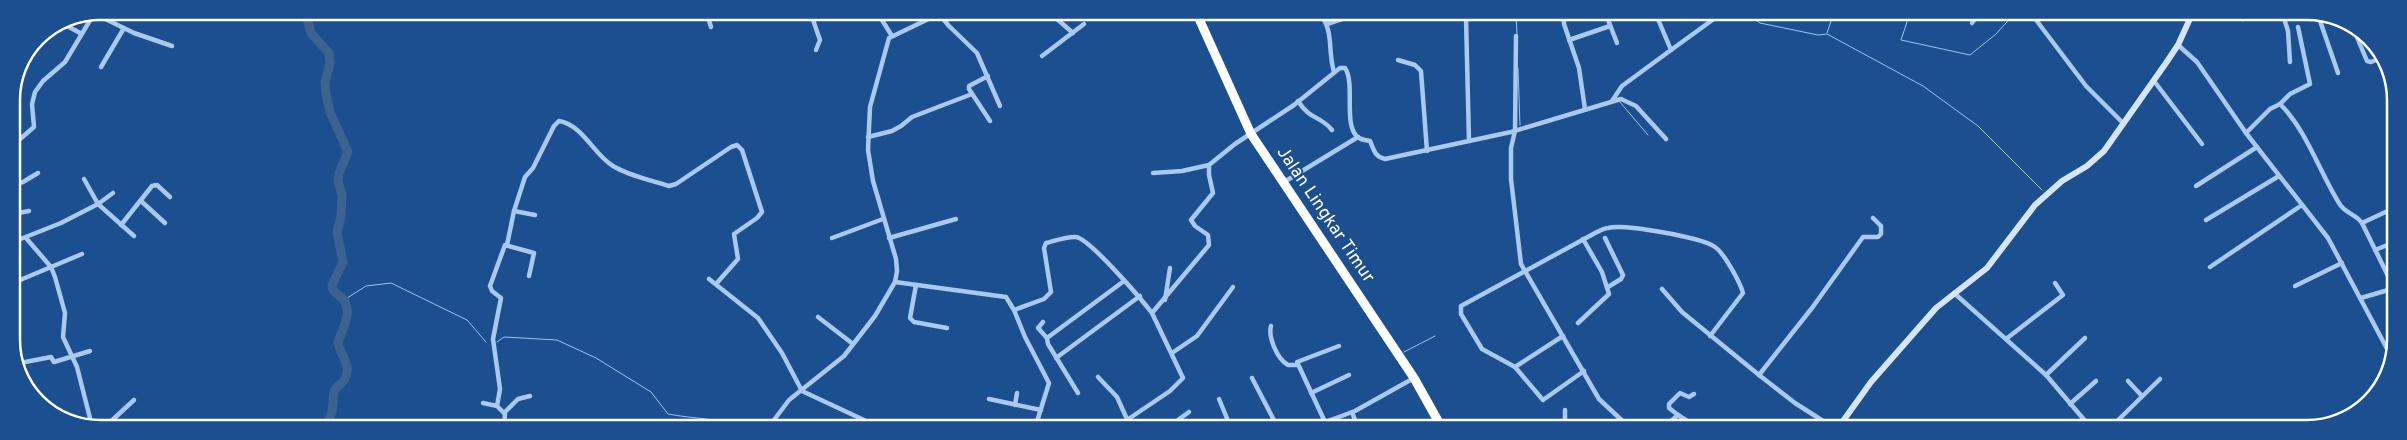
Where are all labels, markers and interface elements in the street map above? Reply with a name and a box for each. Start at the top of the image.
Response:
street label: Jalan Lingkar Timur [1271,142,1379,288]

